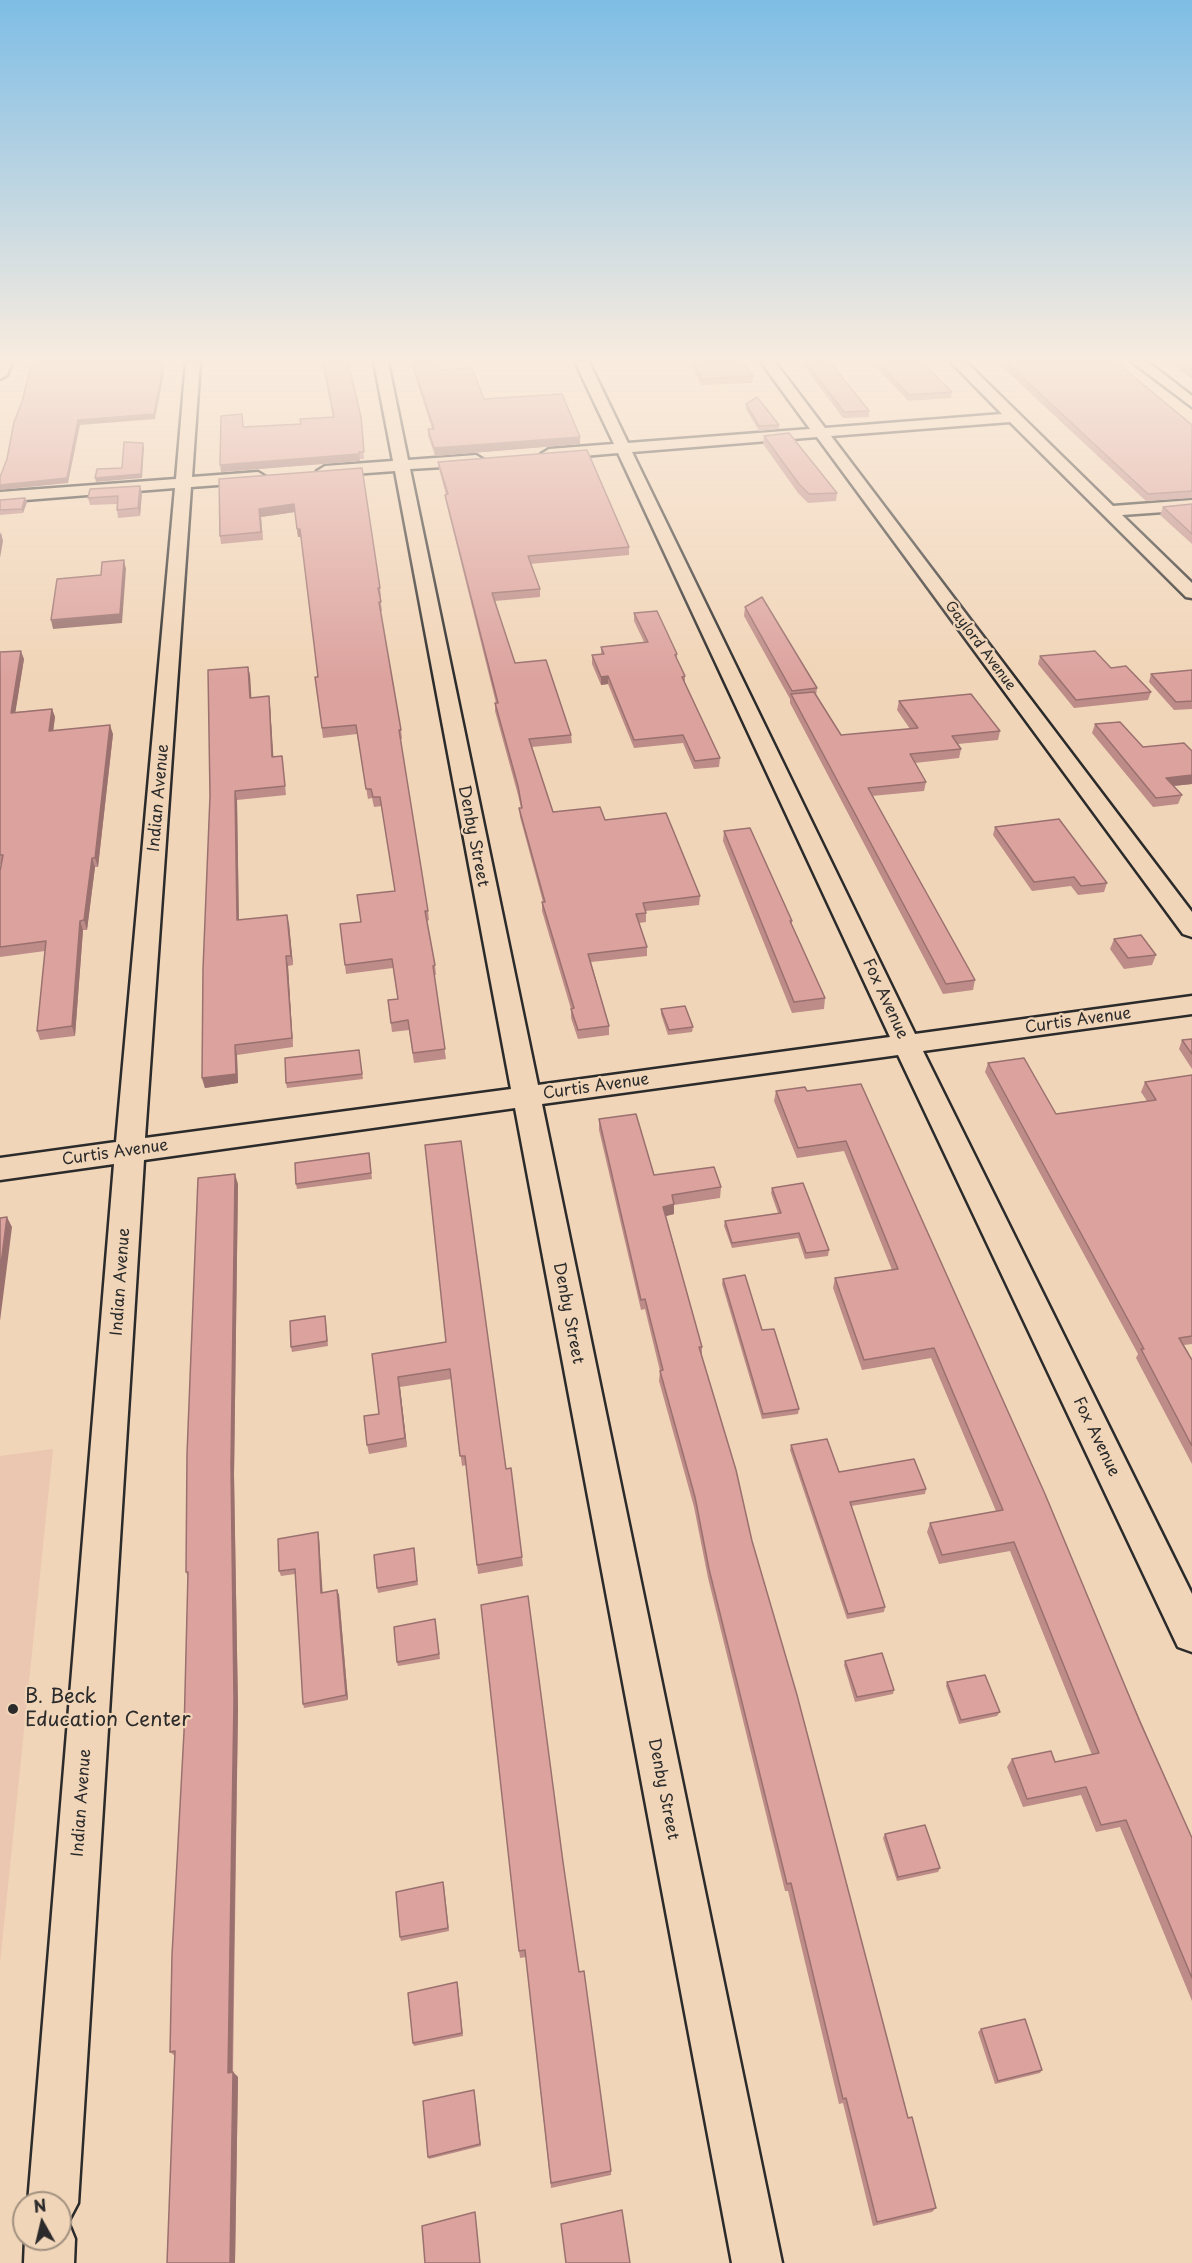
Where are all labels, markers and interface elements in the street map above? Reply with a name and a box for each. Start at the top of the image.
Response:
street label: Gaylord Avenue [941,598,1019,694]
street label: Indian Avenue [145,743,173,853]
street label: Denby Street [454,783,492,889]
street label: Fox Avenue [858,956,912,1042]
street label: Curtis Avenue [1024,1004,1132,1038]
street label: Curtis Avenue [542,1070,650,1104]
street label: Curtis Avenue [61,1136,169,1170]
street label: Indian Avenue [108,1227,134,1337]
street label: Denby Street [549,1260,587,1366]
street label: Fox Avenue [1068,1394,1124,1480]
place label: B. Beck Education Center [25,1685,190,1732]
marker: B. Beck Education Center [6,1702,20,1716]
street label: Denby Street [644,1736,682,1842]
street label: Indian Avenue [69,1748,95,1858]
north arrow [12,2191,72,2251]
text: N [32,2192,48,2218]

